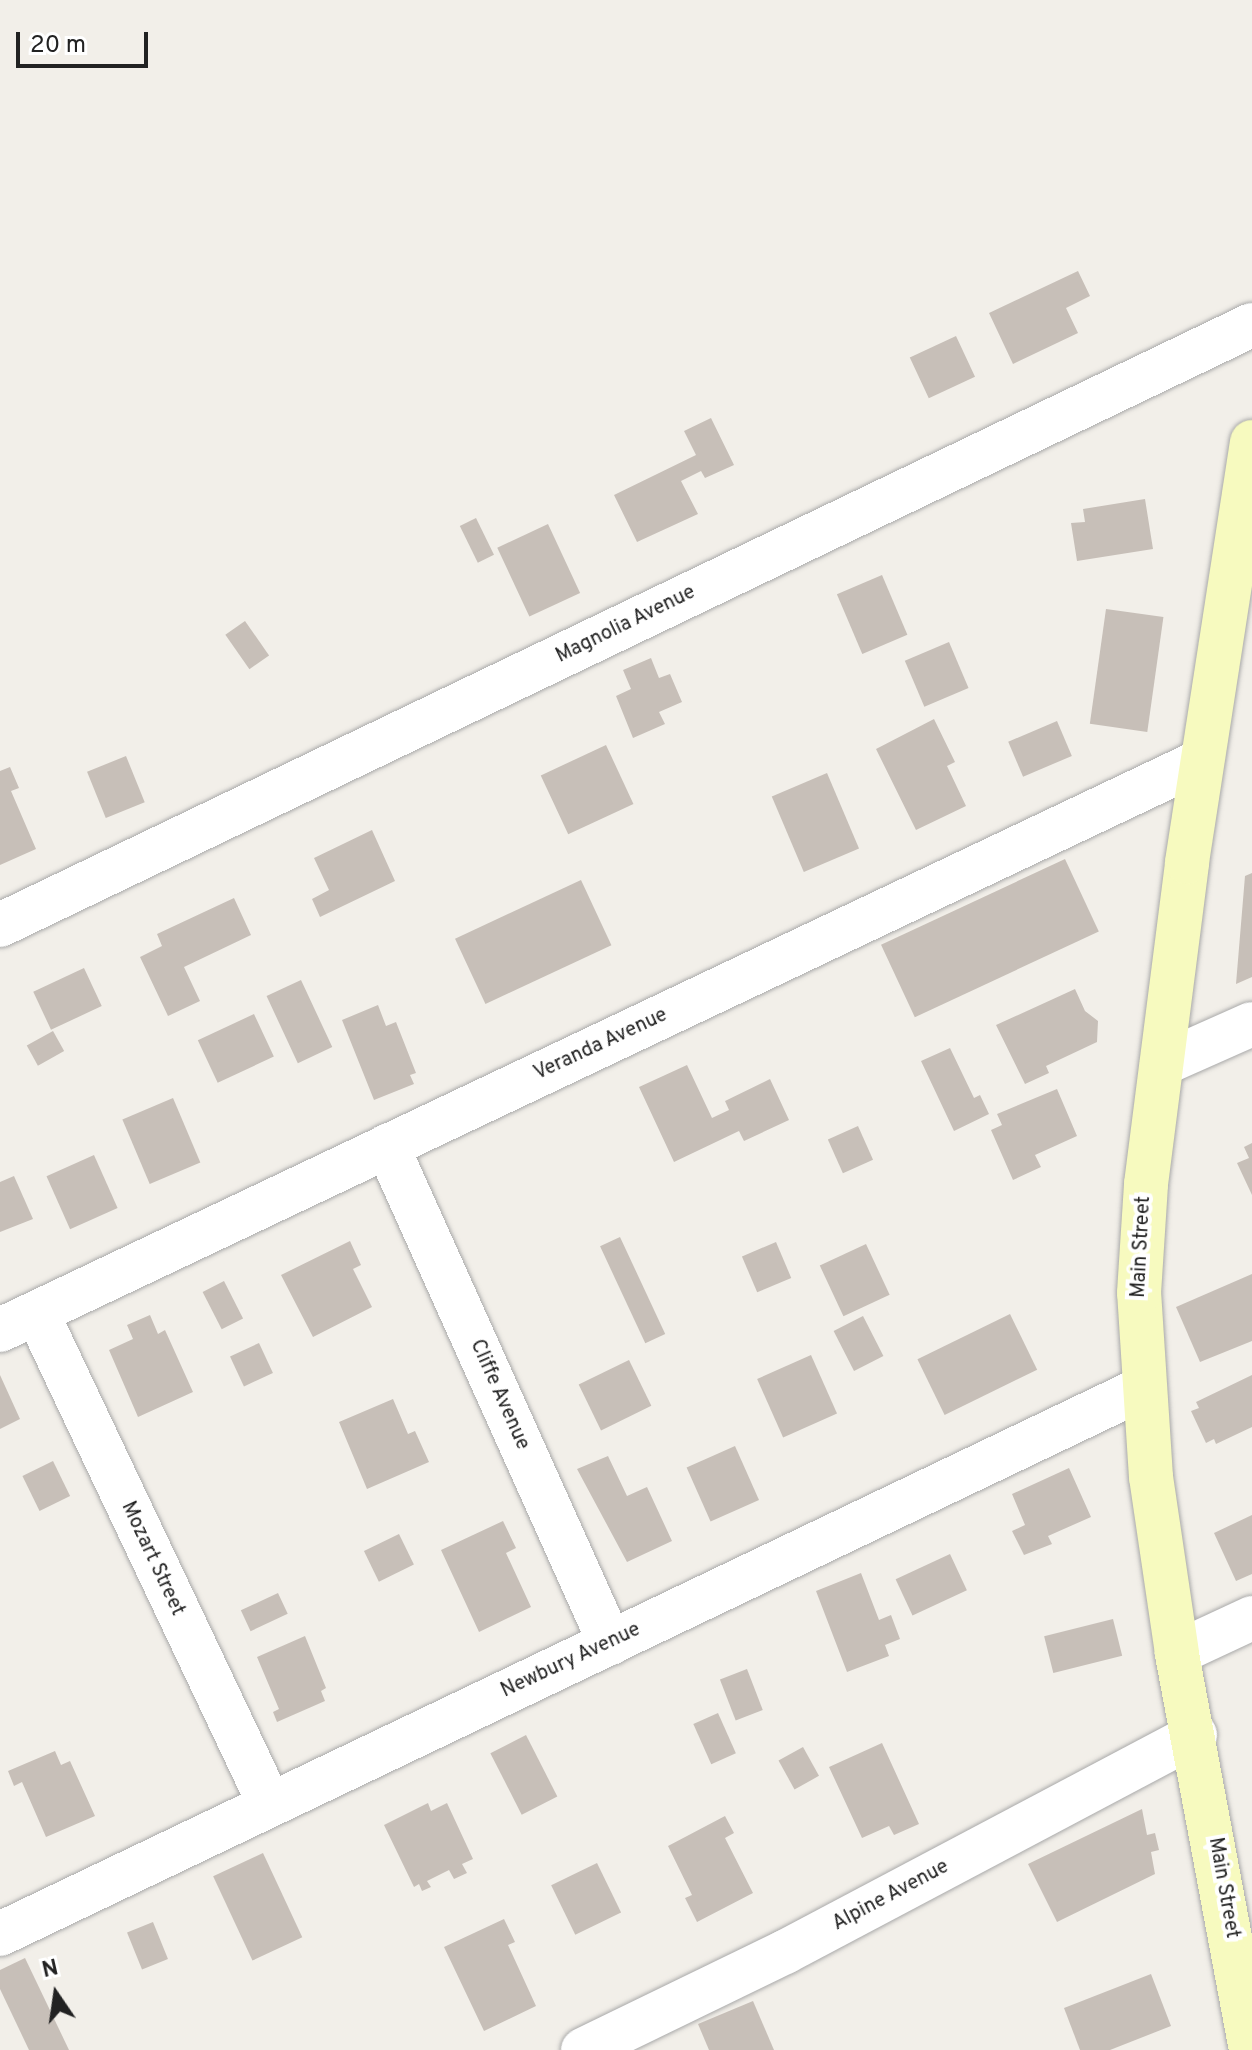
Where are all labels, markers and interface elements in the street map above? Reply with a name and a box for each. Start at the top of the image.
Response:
scale bar [20,16,152,66]
text: 20 m [30,31,86,61]
street label: Magnolia Avenue [552,581,700,669]
street label: Veranda Avenue [530,1003,672,1087]
street label: Main Street [1127,1195,1157,1299]
street label: Cliffe Avenue [464,1336,534,1454]
street label: Mozart Street [115,1498,189,1620]
street label: Newbury Avenue [497,1618,645,1704]
street label: Main Street [1202,1836,1244,1940]
street label: Alpine Avenue [828,1855,954,1937]
north arrow [16,1954,96,2034]
text: N [40,1955,61,1985]

